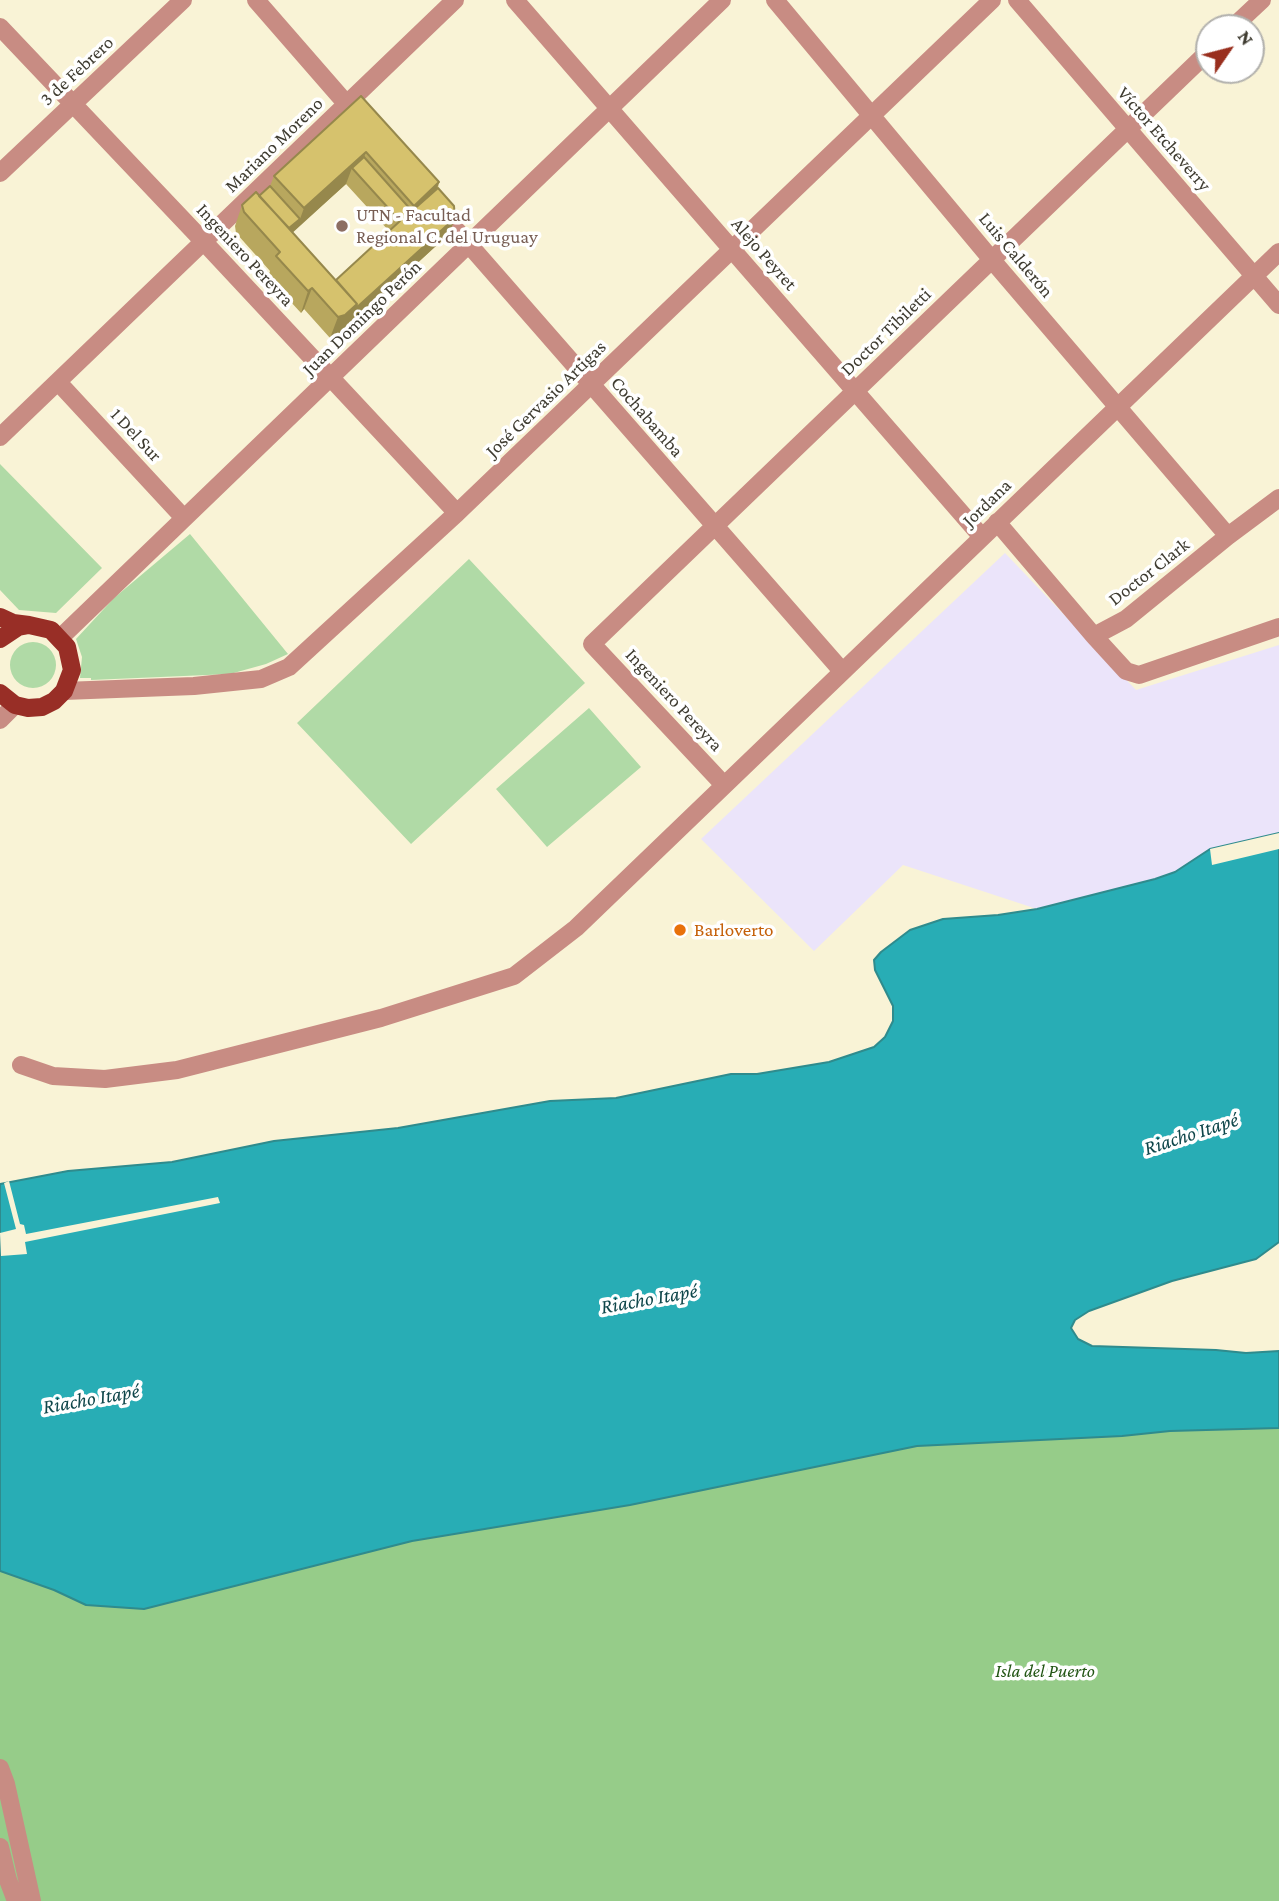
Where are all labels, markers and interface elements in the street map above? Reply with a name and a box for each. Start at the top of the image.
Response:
north arrow [1195,14,1265,84]
text: N [1234,26,1258,49]
street label: 3 de Febrero [36,31,118,111]
street label: Víctor Etcheverry [1112,82,1216,196]
street label: Mariano Moreno [220,92,328,198]
street label: Ingeniero Pereyra [192,199,298,311]
place label: UTN - Facultad Regional C. del Uruguay [356,204,538,248]
street label: Luis Calderón [974,208,1058,302]
street label: Alejo Peyret [726,213,802,295]
marker: UTN - Facultad Regional C. del Uruguay [334,218,350,234]
street label: Juan Domingo Perón [298,255,426,381]
street label: Doctor Tibiletti [836,283,936,381]
street label: José Gervasio Artigas [481,336,611,462]
street label: Cochabamba [606,372,688,462]
street label: 1 Del Sur [105,403,167,467]
street label: Jordana [958,474,1016,532]
street label: Doctor Clark [1104,533,1194,611]
street label: Ingeniero Pereyra [621,644,727,756]
place label: Barloverto [694,919,773,941]
marker: Barloverto [672,922,688,938]
water label: Riacho Itapé [1141,1107,1241,1161]
water label: Riacho Itapé [599,1278,699,1320]
water label: Riacho Itapé [41,1378,141,1420]
park label: Isla del Puerto [995,1660,1095,1682]

